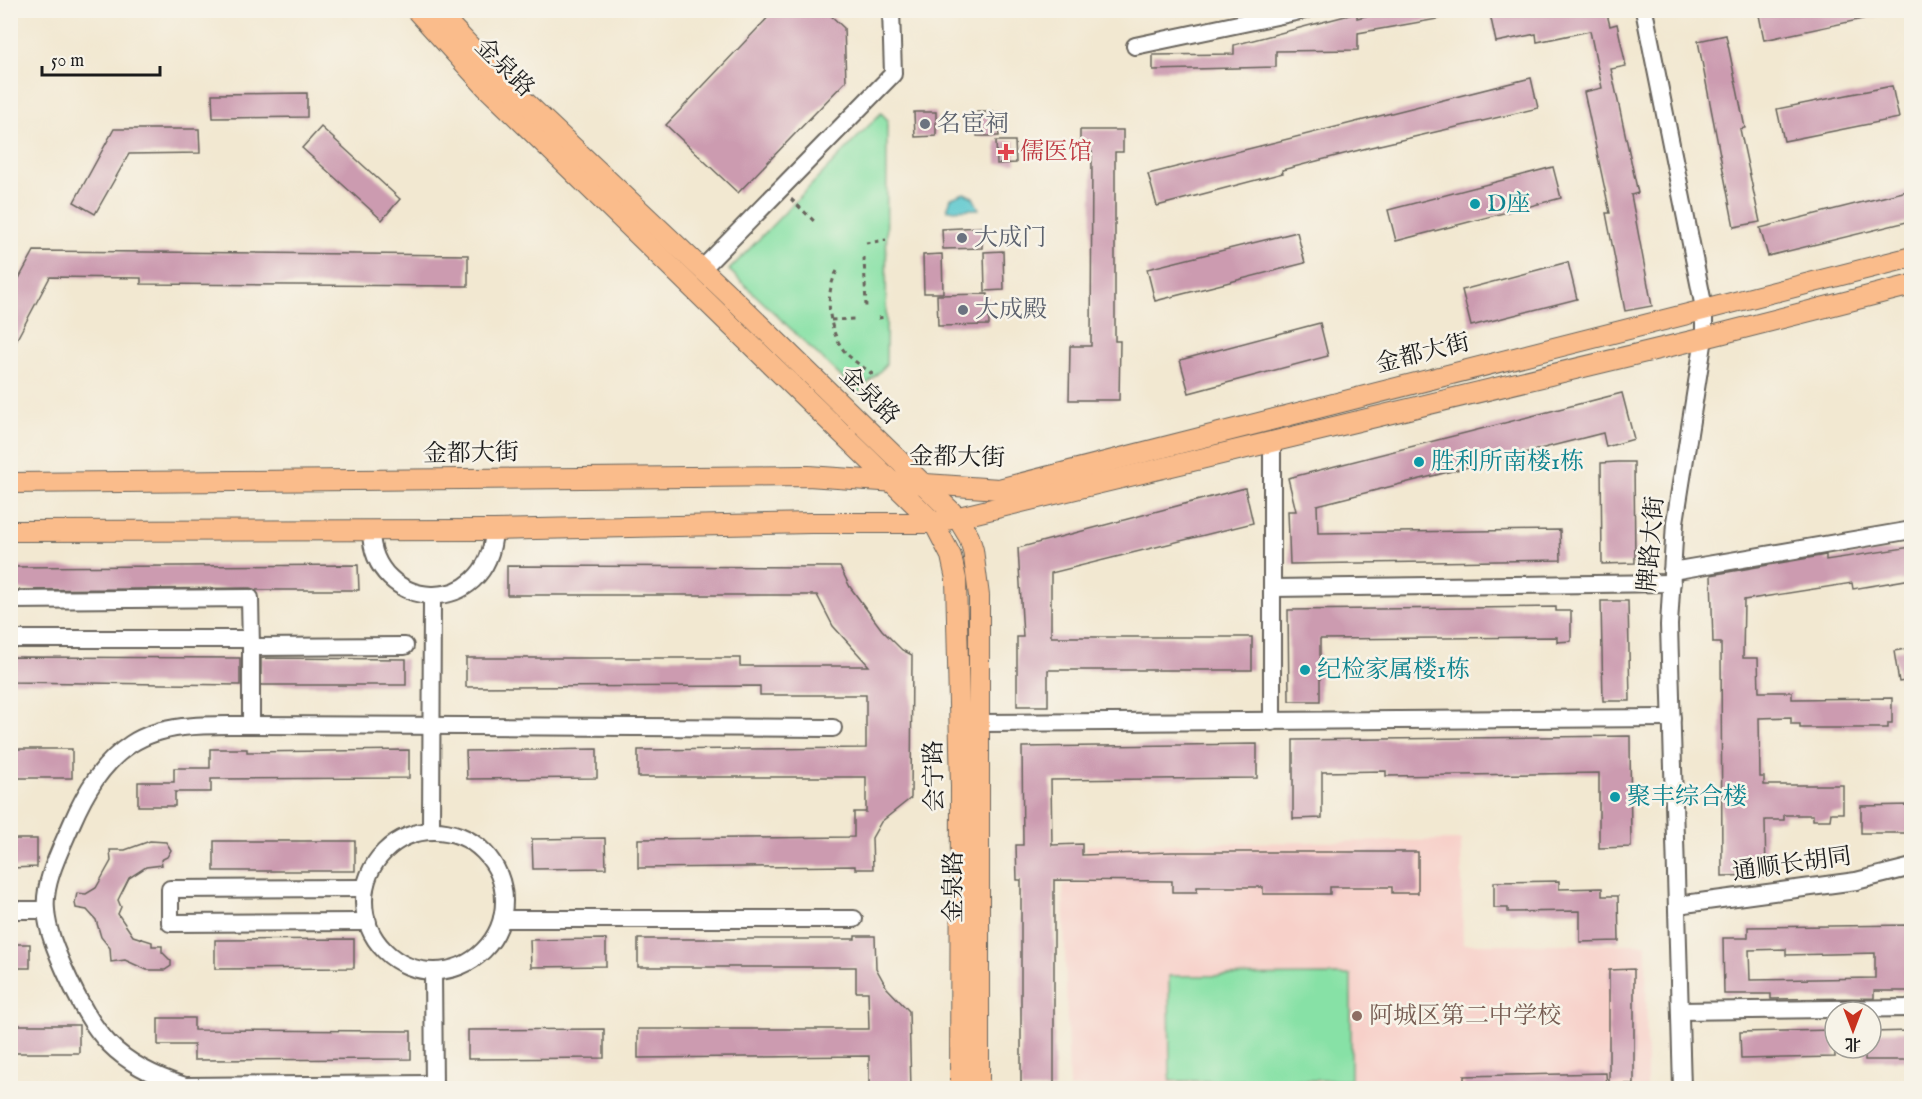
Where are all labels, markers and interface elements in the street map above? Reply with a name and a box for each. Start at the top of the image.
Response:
street label: 金泉路 [468,32,540,104]
scale bar [42,39,160,77]
text: 50 m [51,50,84,73]
place label: 名宦祠 [937,109,1009,140]
marker: 名宦祠 [918,117,932,131]
place label: 儒医馆 [1020,137,1092,168]
marker: 儒医馆 [997,143,1015,161]
place label: D座 [1487,189,1530,220]
marker: D座 [1468,197,1482,211]
place label: 大成门 [974,223,1046,254]
marker: 大成门 [955,231,969,245]
place label: 大成殿 [975,295,1047,326]
marker: 大成殿 [956,303,970,317]
street label: 金都大街 [1373,327,1473,381]
street label: 金泉路 [832,360,906,432]
street label: 金都大街 [423,438,519,470]
street label: 金都大街 [909,442,1005,474]
place label: 胜利所南楼1栋 [1431,447,1584,478]
marker: 胜利所南楼1栋 [1412,455,1426,469]
street label: 牌路大街 [1632,495,1672,593]
place label: 纪检家属楼1栋 [1317,655,1470,686]
marker: 纪检家属楼1栋 [1298,663,1312,677]
street label: 会宁路 [919,740,951,812]
place label: 聚丰综合楼 [1627,782,1747,813]
marker: 聚丰综合楼 [1608,790,1622,804]
street label: 通顺长胡同 [1730,841,1854,889]
street label: 金泉路 [939,851,970,923]
north arrow [1823,1000,1883,1060]
place label: 阿城区第二中学校 [1369,1001,1561,1032]
marker: 阿城区第二中学校 [1350,1009,1364,1023]
text: 北 [1845,1033,1861,1053]

